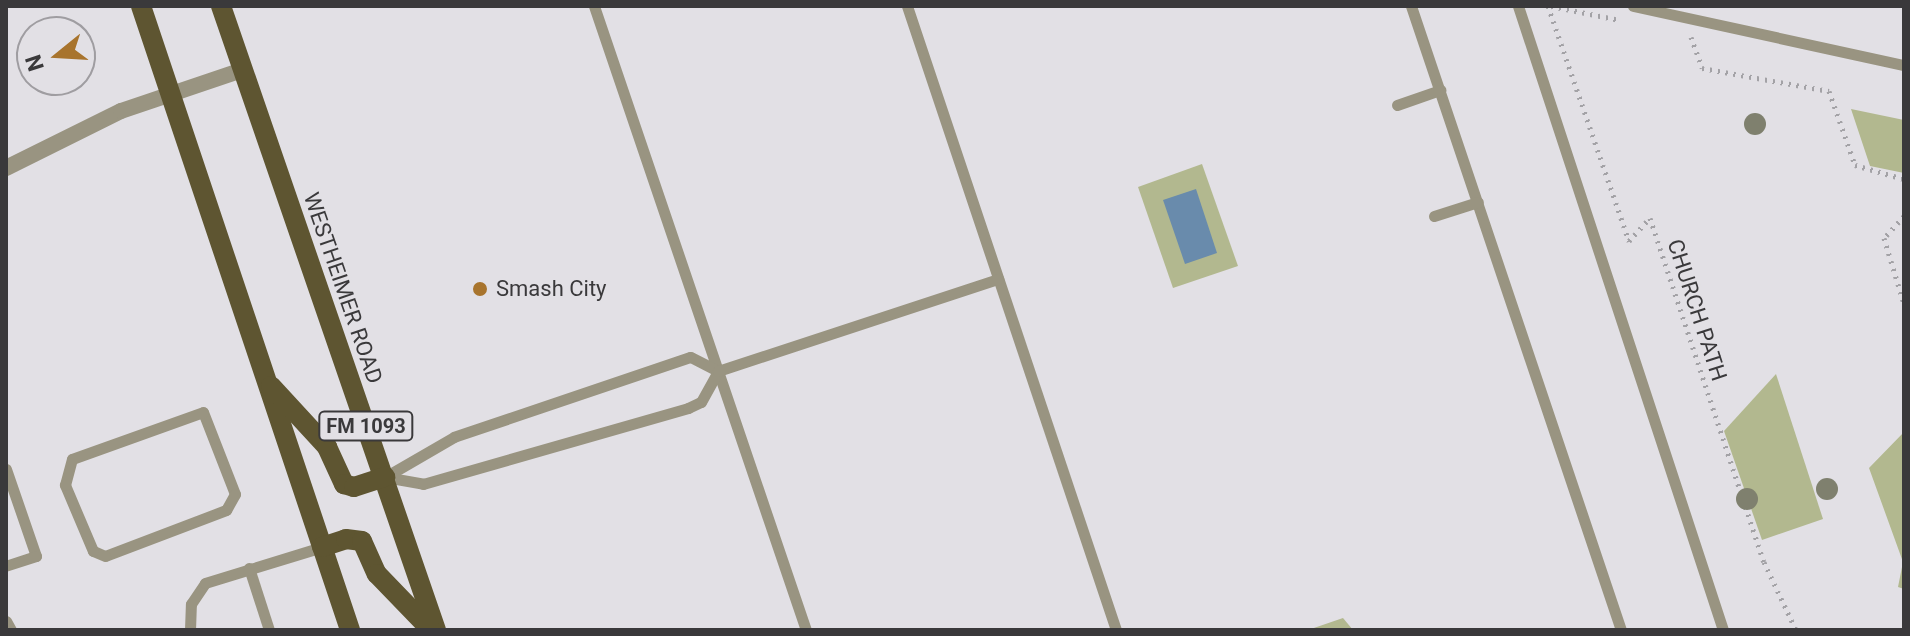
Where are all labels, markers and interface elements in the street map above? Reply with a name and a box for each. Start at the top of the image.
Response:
north arrow [16,16,96,96]
text: N [20,52,49,74]
street label: WESTHEIMER ROAD [298,189,388,387]
street label: CHURCH PATH [1662,236,1732,384]
place label: Smash City [496,276,607,302]
marker: Smash City [471,280,489,298]
road number: FM 1093 [318,410,414,442]

